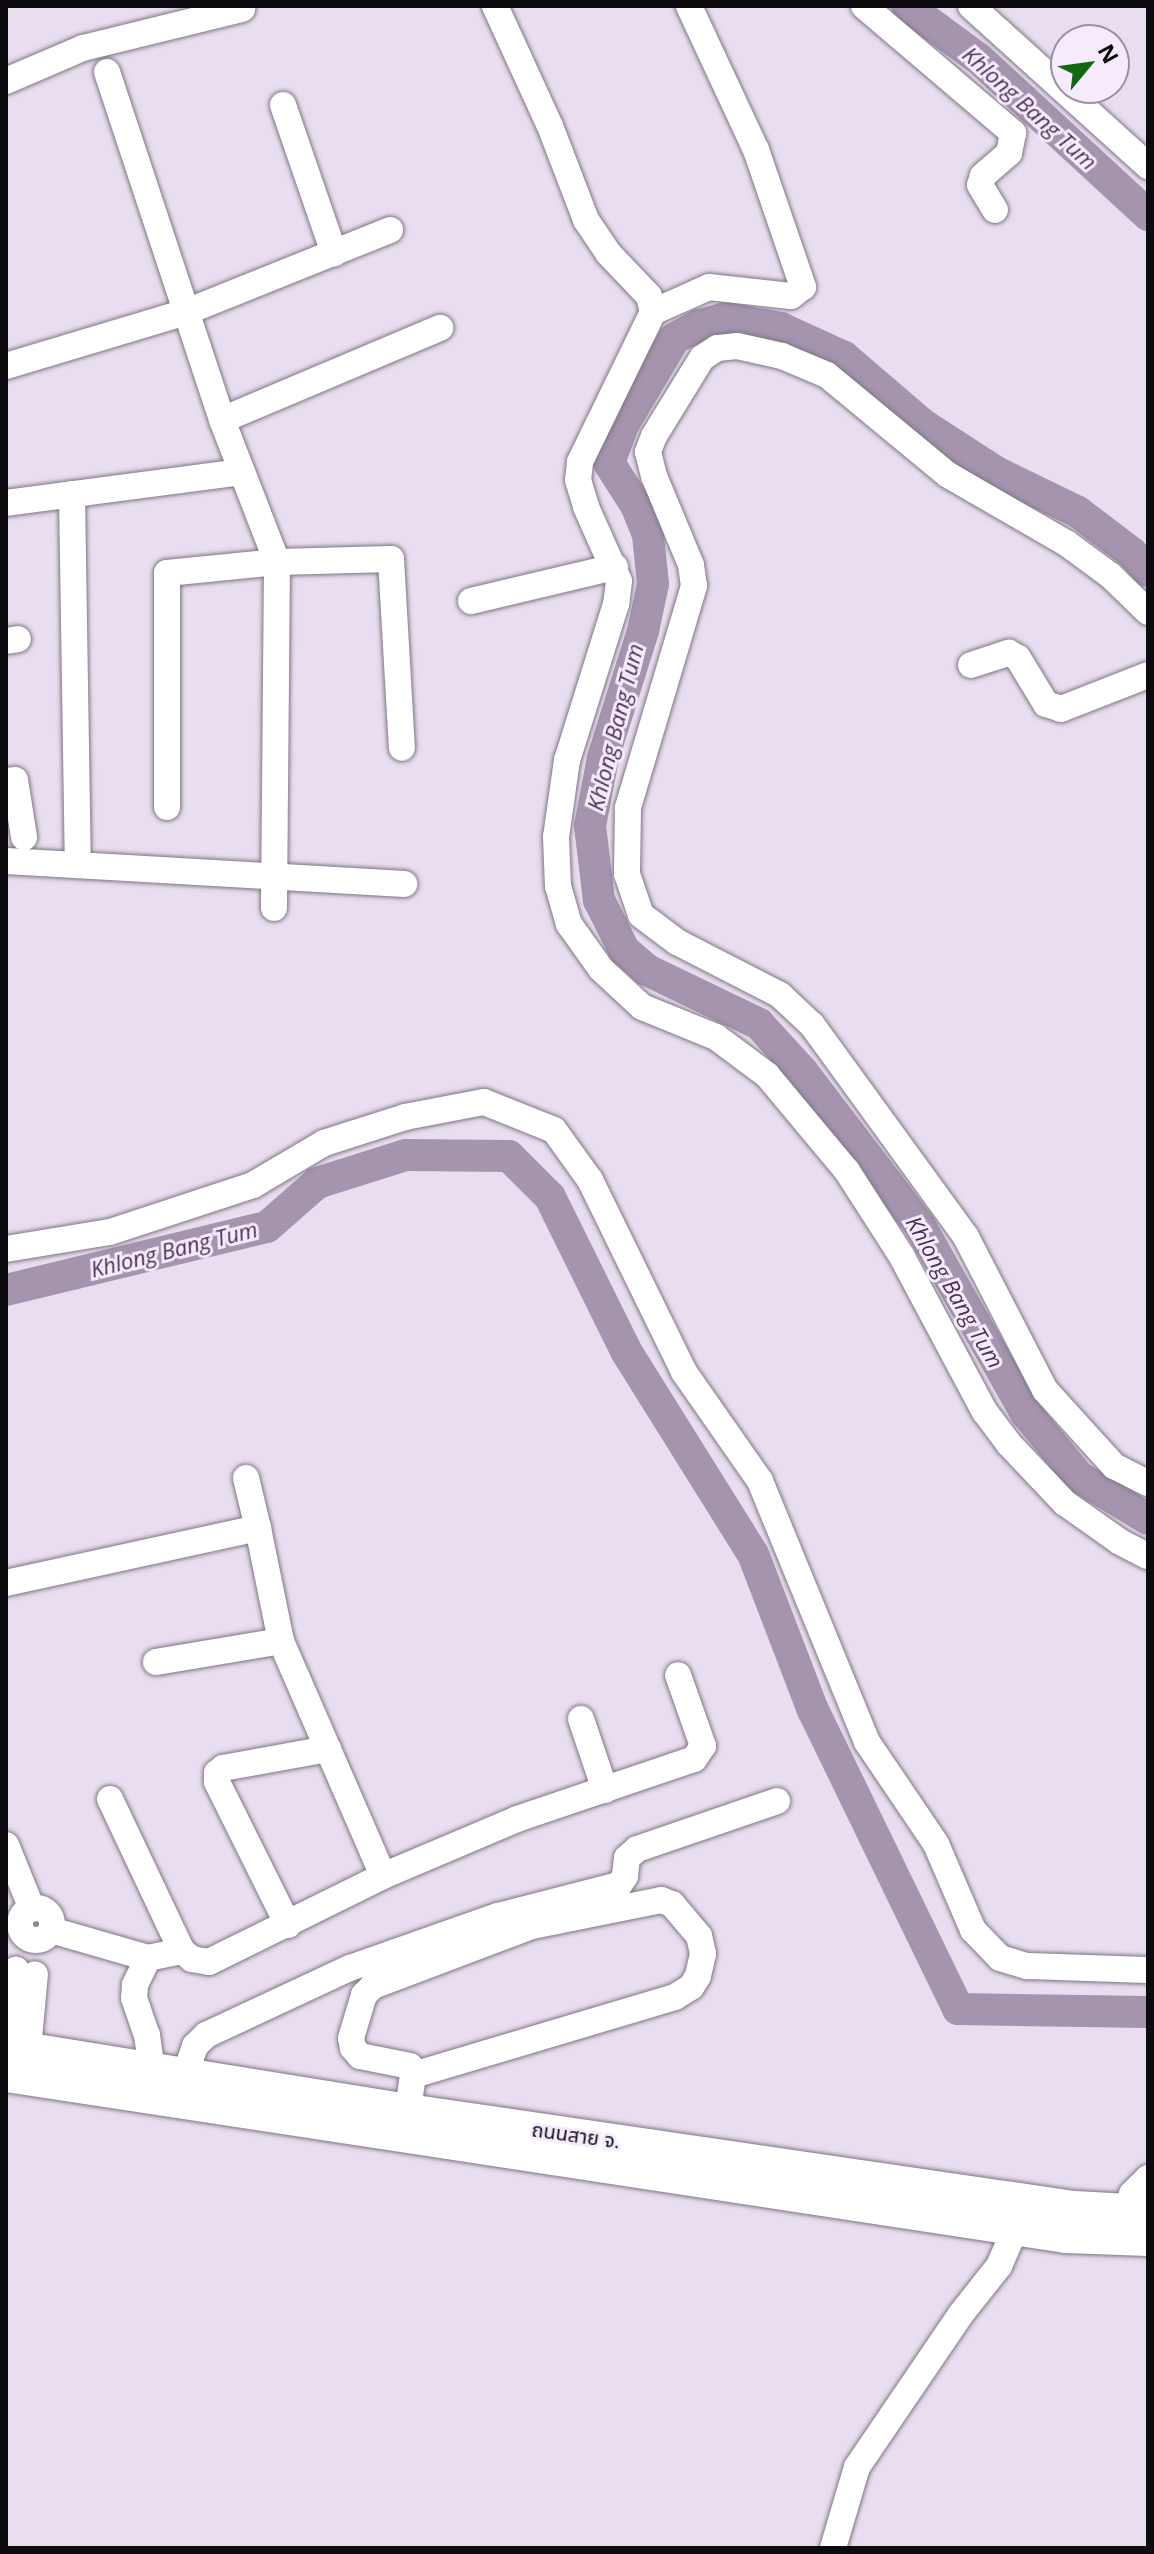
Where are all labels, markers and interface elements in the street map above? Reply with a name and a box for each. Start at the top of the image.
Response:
north arrow [1050,24,1130,104]
text: N [1092,38,1127,68]
water label: Khlong Bang Tum [958,41,1102,175]
water label: Khlong Bang Tum [582,641,648,813]
water label: Khlong Bang Tum [901,1211,1009,1373]
water label: Khlong Bang Tum [88,1216,260,1282]
street label: ถนนสาย จ. [530,2117,622,2153]

